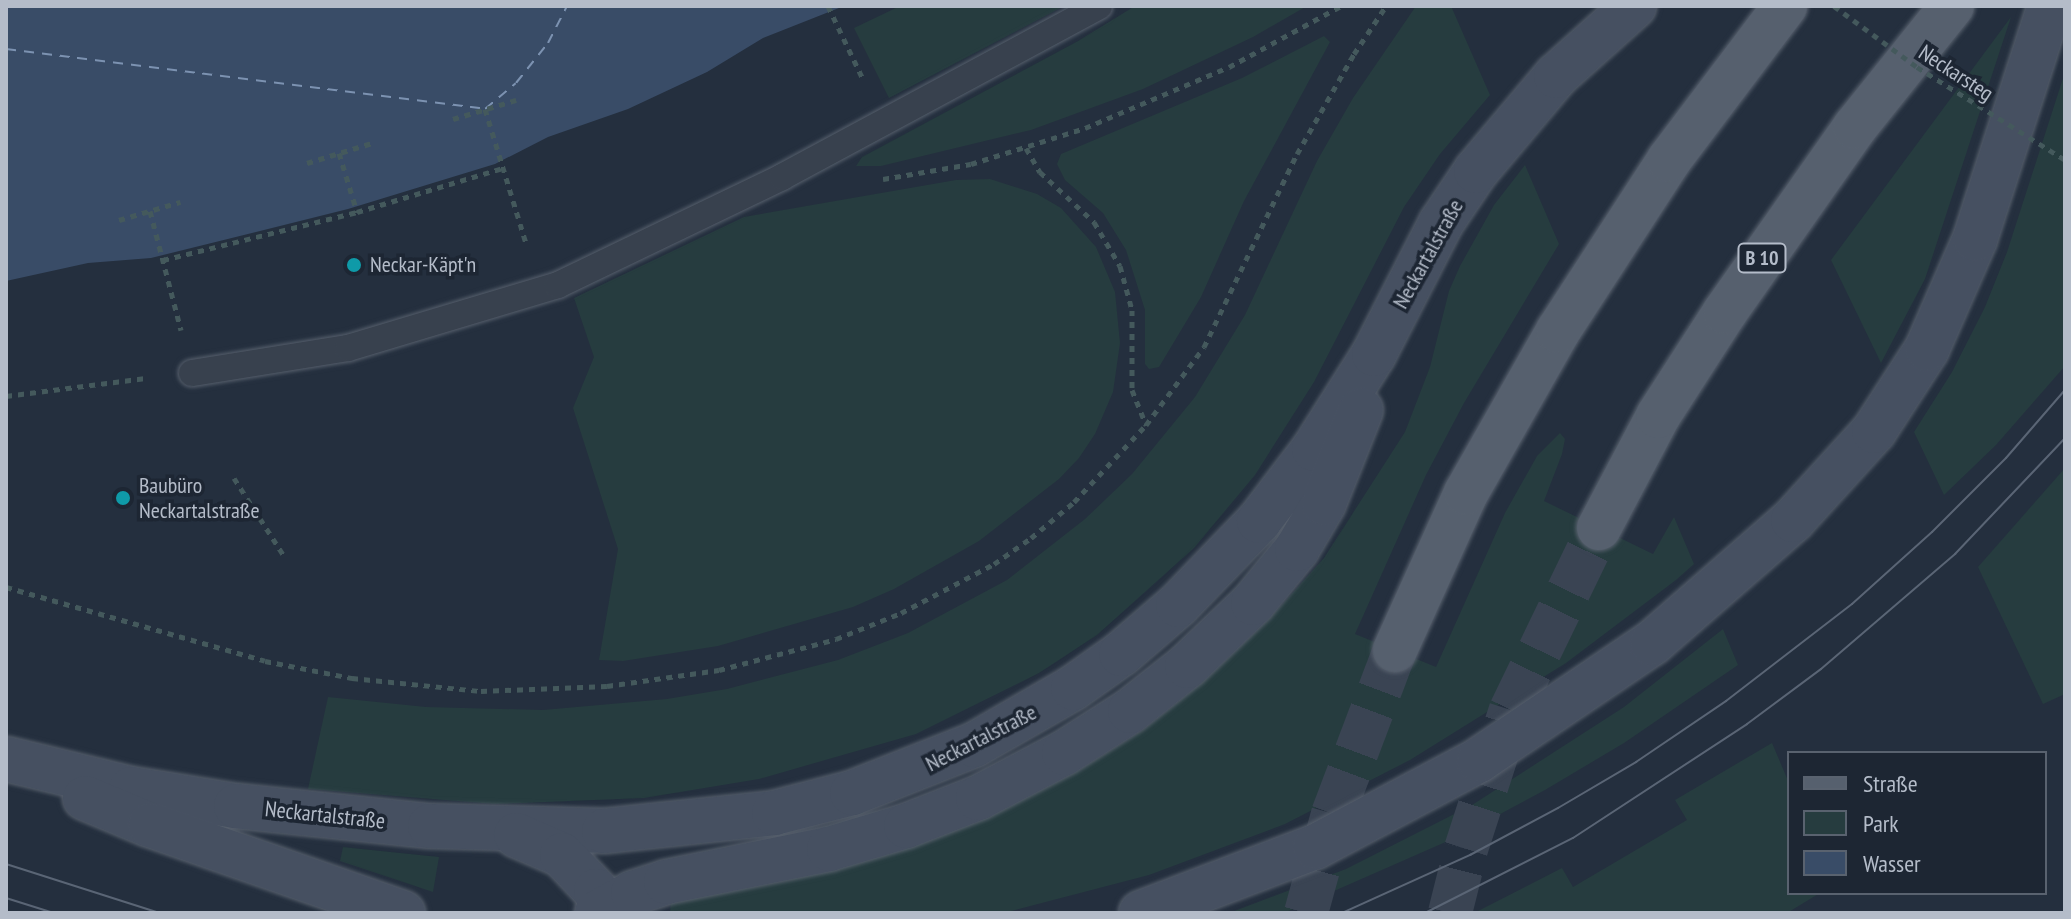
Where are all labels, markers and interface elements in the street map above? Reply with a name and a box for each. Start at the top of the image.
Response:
street label: Neckarsteg [1914,39,1998,107]
street label: Neckartalstraße [1387,195,1469,313]
road number: B 10 [1736,242,1788,274]
place label: Neckar-Käpt'n [370,252,476,278]
marker: Neckar-Käpt'n [345,256,363,274]
place label: Baubüro Neckartalstraße [139,472,260,524]
marker: Baubüro Neckartalstraße [114,489,132,507]
street label: Neckartalstraße [921,699,1041,777]
legend [1787,751,2047,895]
text: Straße [1863,768,1918,799]
street label: Neckartalstraße [264,796,386,834]
text: Park [1863,808,1899,839]
text: Wasser [1863,848,1921,879]

